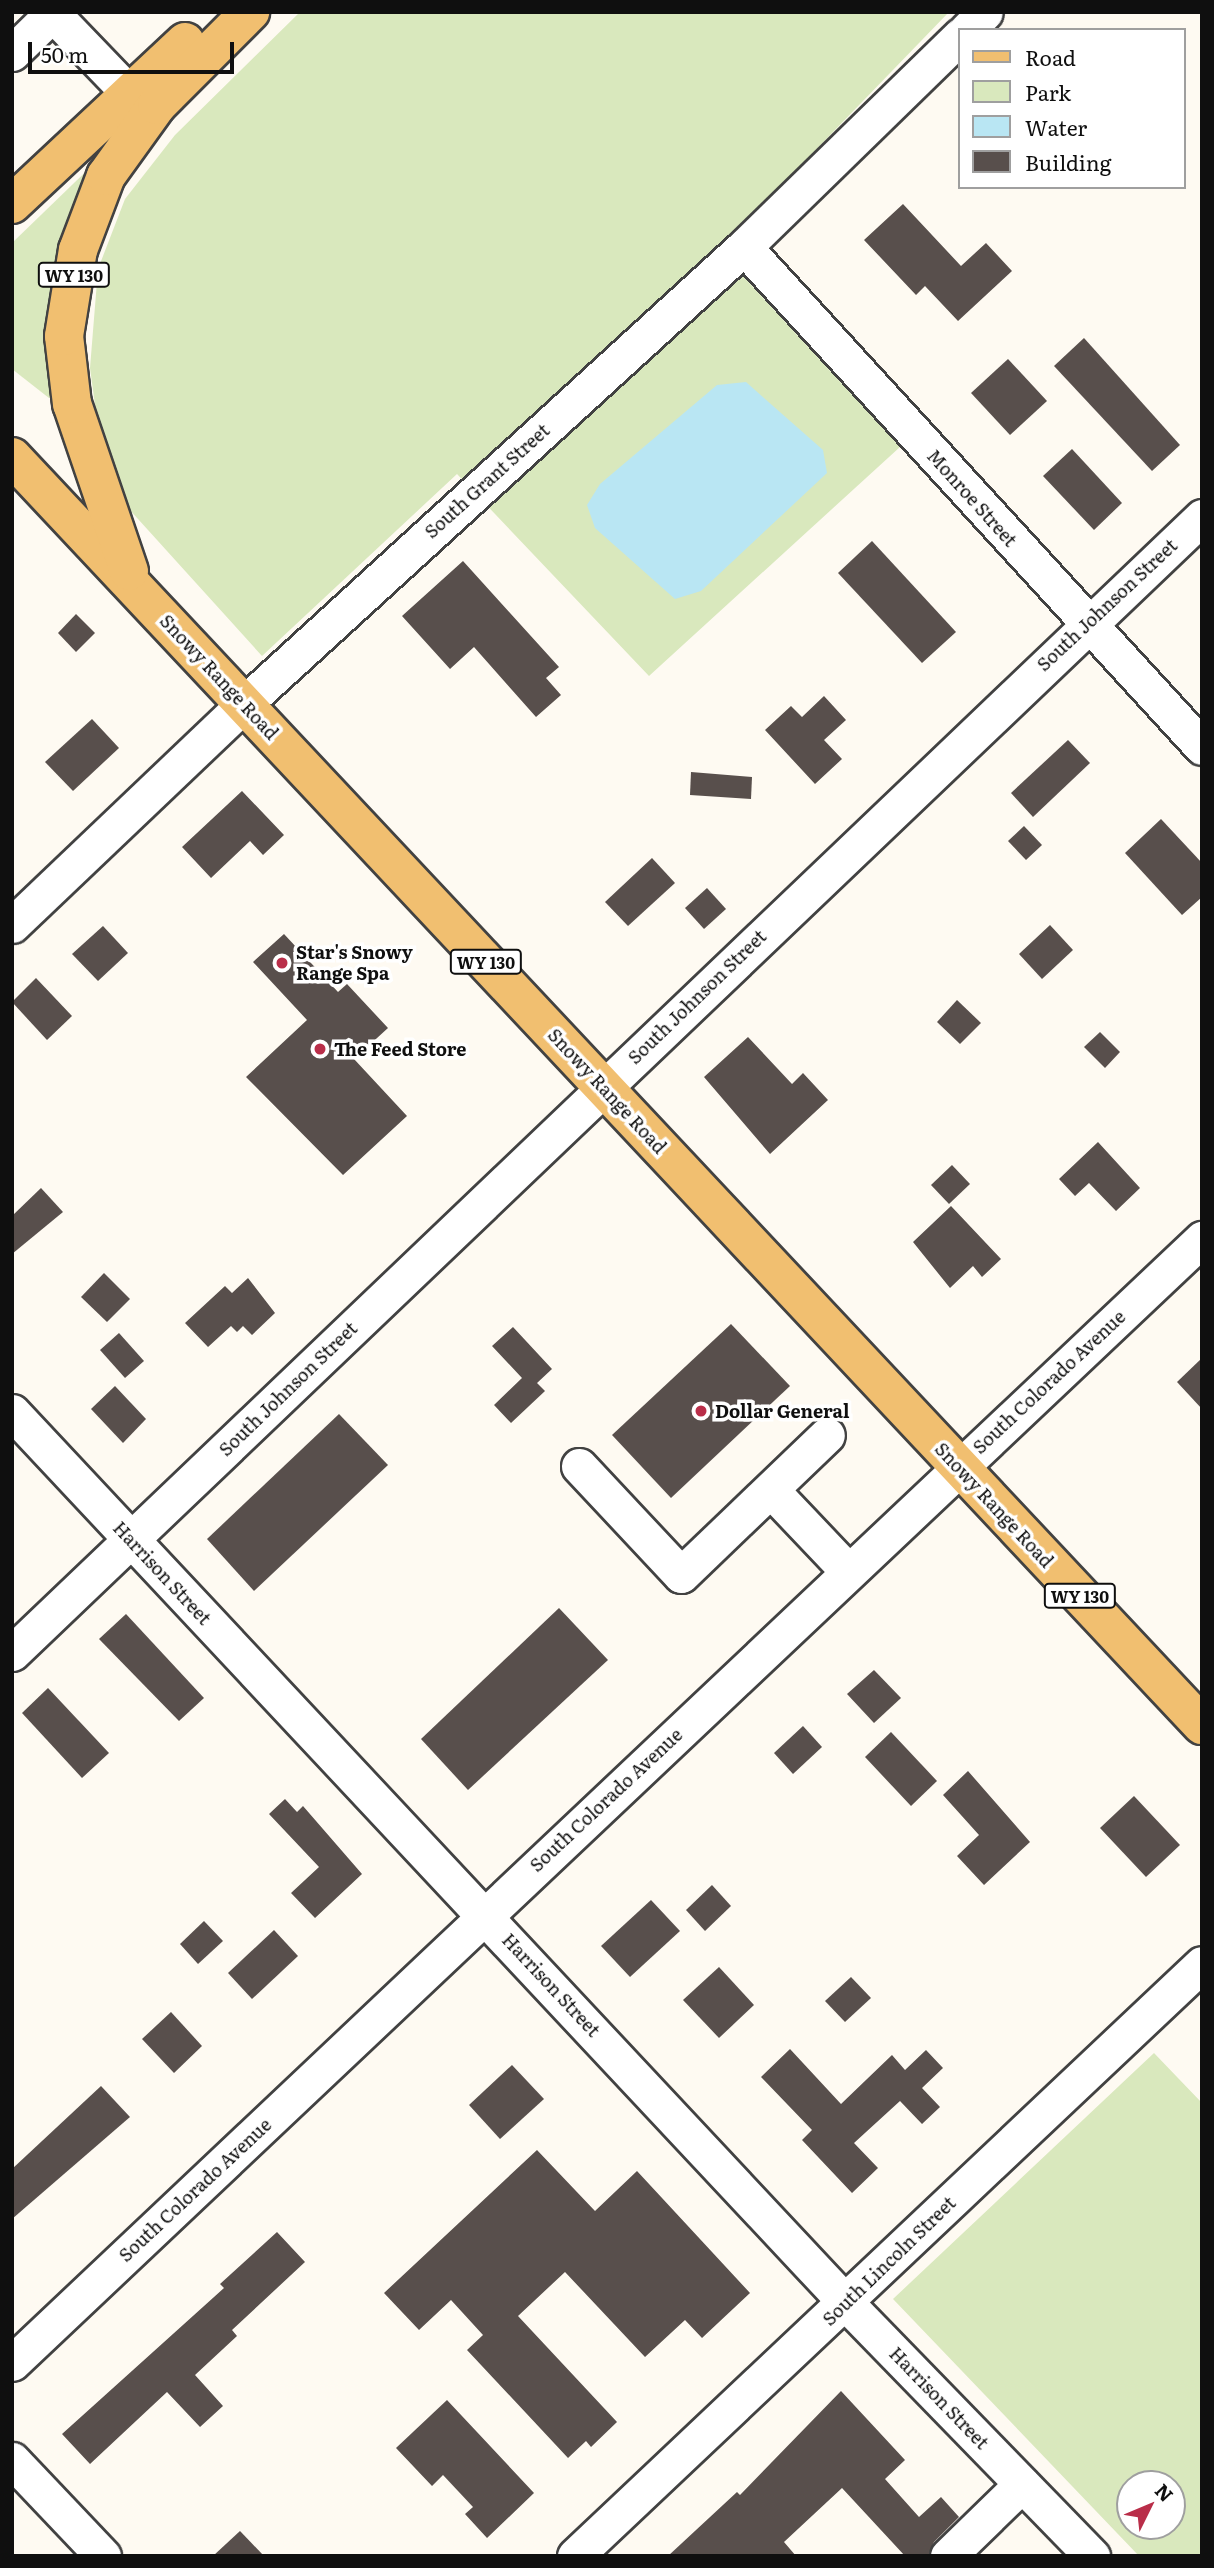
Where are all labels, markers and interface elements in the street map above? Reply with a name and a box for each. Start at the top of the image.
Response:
scale bar [32,28,238,72]
legend [958,28,1186,189]
text: 50 m [41,38,88,69]
text: Road [1025,41,1076,72]
text: Park [1025,76,1071,107]
text: Water [1025,111,1087,142]
text: Building [1025,146,1111,177]
road number: WY 130 [37,262,111,288]
street label: South Grant Street [420,419,554,543]
street label: Monroe Street [923,445,1021,551]
street label: South Johnson Street [1033,535,1181,675]
street label: Snowy Range Road [156,610,282,744]
street label: South Johnson Street [624,926,770,1068]
place label: Star's Snowy Range Spa [296,942,413,984]
road number: WY 130 [449,950,523,974]
marker: Star's Snowy Range Spa [274,955,290,971]
street label: Snowy Range Road [544,1024,670,1158]
place label: The Feed Store [334,1038,467,1060]
marker: The Feed Store [312,1041,328,1057]
street label: South Colorado Avenue [968,1306,1130,1458]
street label: South Johnson Street [215,1318,361,1460]
place label: Dollar General [715,1400,850,1422]
marker: Dollar General [693,1403,709,1419]
street label: Snowy Range Road [931,1438,1057,1572]
street label: Harrison Street [109,1517,215,1629]
road number: WY 130 [1043,1584,1117,1608]
street label: South Colorado Avenue [525,1724,687,1876]
street label: Harrison Street [498,1929,604,2041]
street label: South Colorado Avenue [114,2114,276,2266]
street label: South Lincoln Street [818,2192,960,2330]
street label: Harrison Street [885,2343,993,2453]
north arrow [1116,2470,1186,2540]
text: N [1149,2477,1181,2507]

